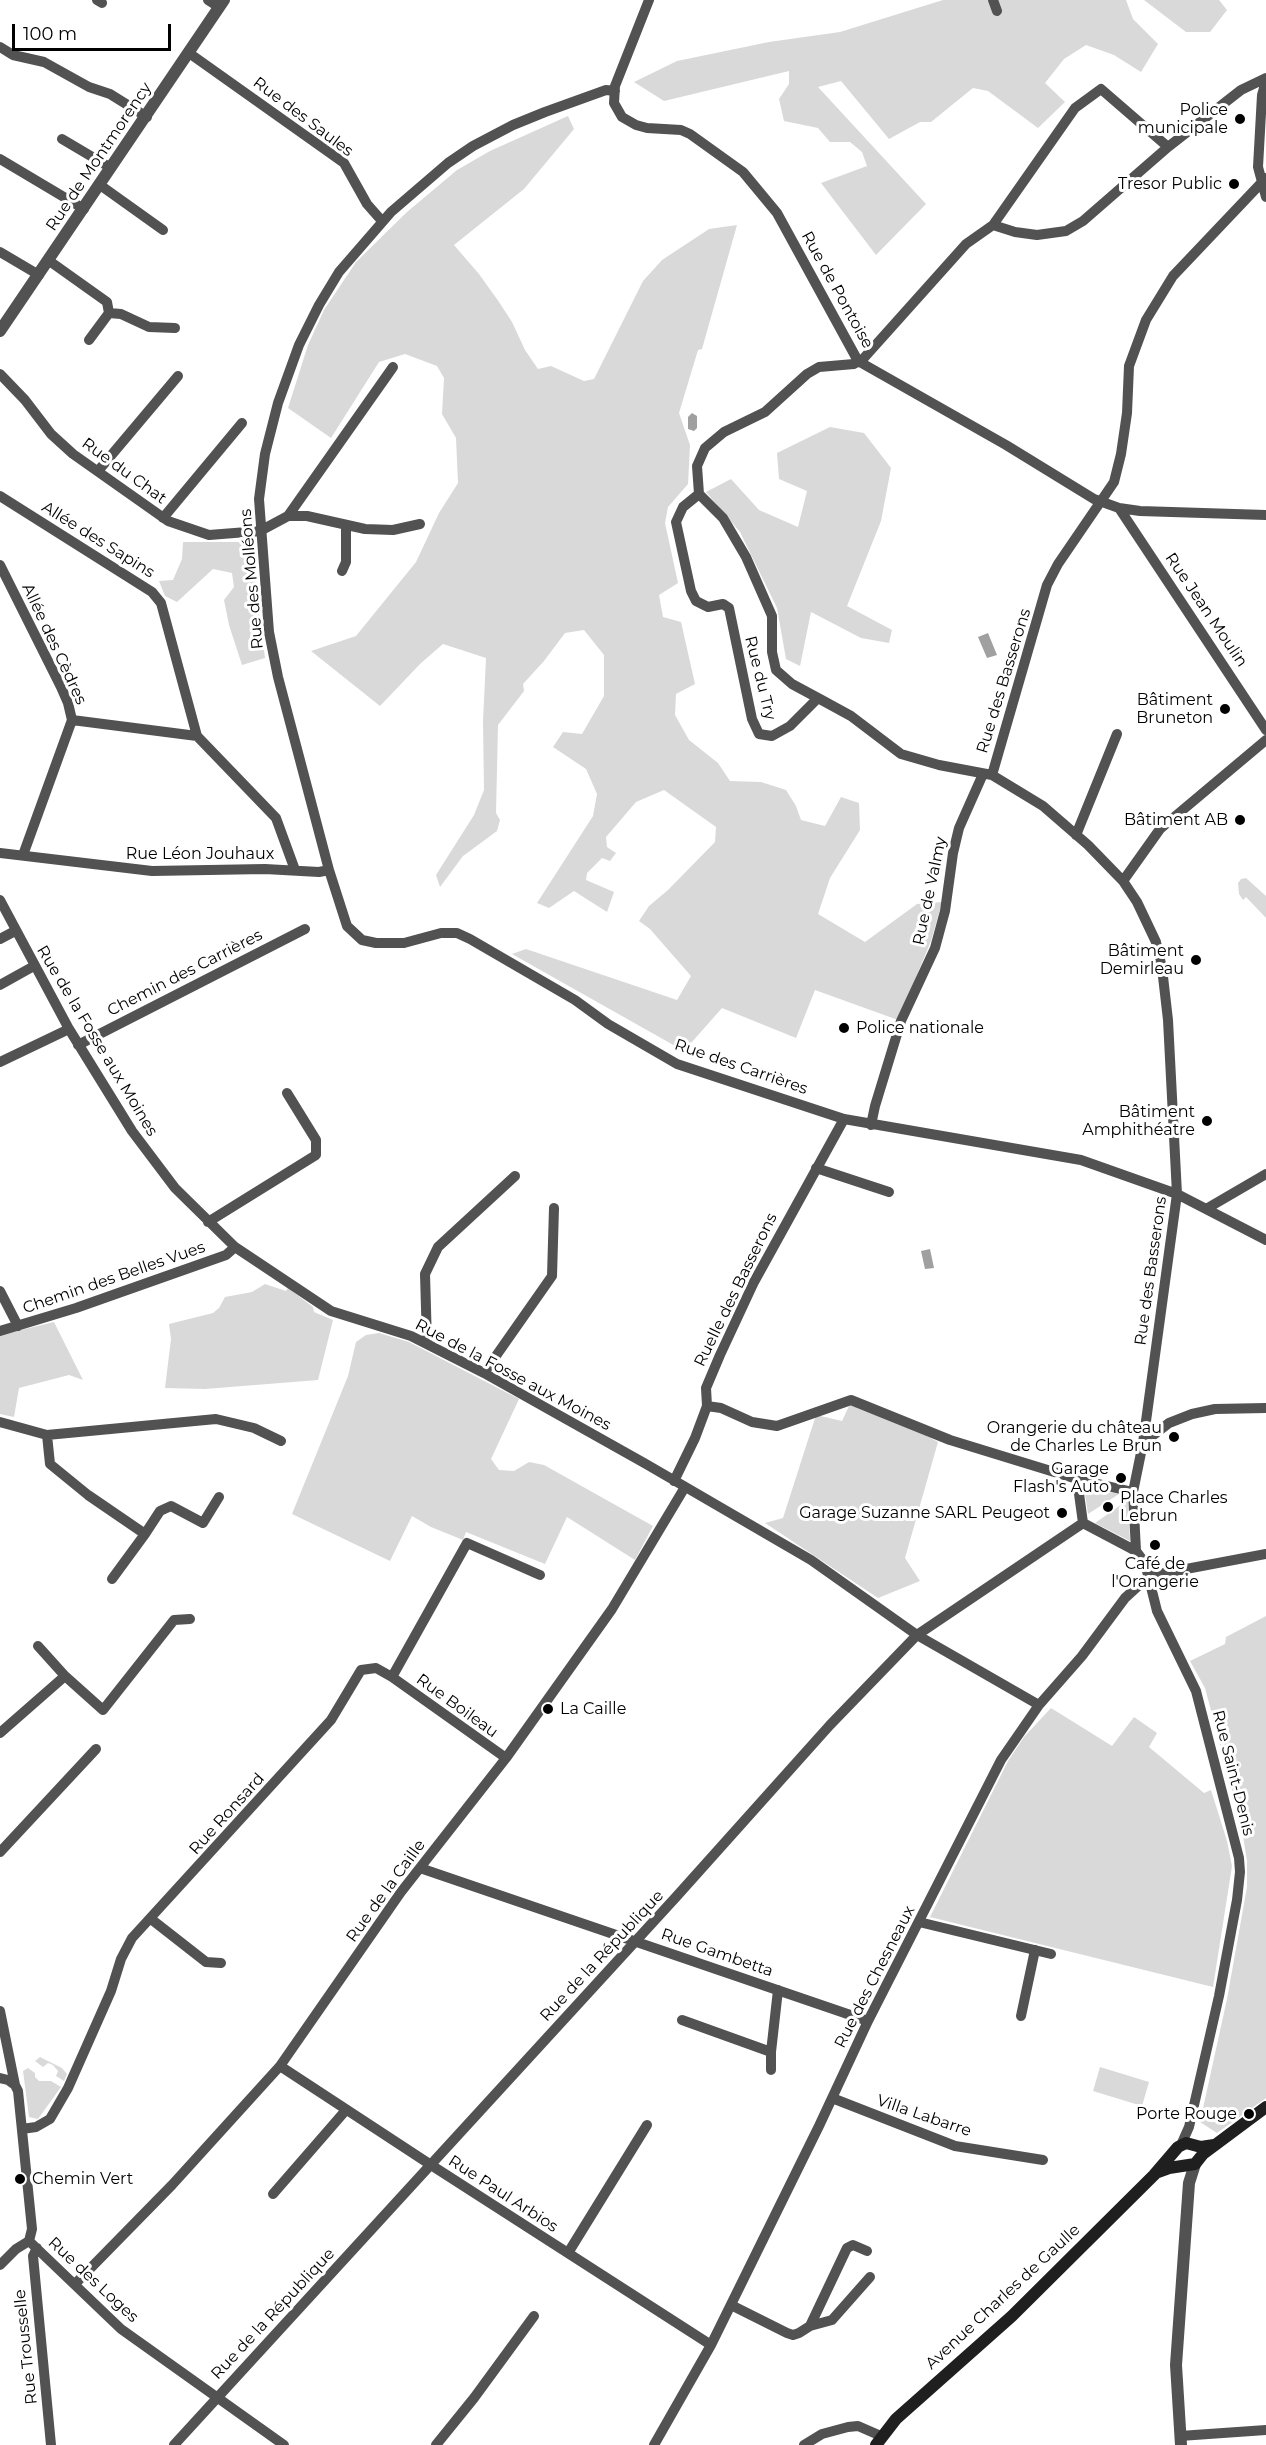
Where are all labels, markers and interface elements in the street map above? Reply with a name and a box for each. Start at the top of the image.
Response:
scale bar [15,12,174,50]
text: 100 m [23,23,77,45]
street label: Rue des Saules [249,73,357,161]
street label: Rue de Montmorency [42,79,156,235]
place label: Police municipale [1138,100,1228,138]
marker: Police municipale [1233,112,1247,126]
place label: Tresor Public [1118,174,1222,194]
marker: Tresor Public [1227,177,1241,191]
street label: Rue de Pontoise [797,228,877,352]
street label: Rue du Chat [78,434,170,508]
street label: Allée des Sapins [38,498,158,582]
street label: Rue des Molléons [236,508,268,650]
street label: Rue Jean Moulin [1161,549,1251,671]
street label: Allée des Cèdres [18,580,90,708]
street label: Rue des Basserons [973,606,1035,756]
street label: Rue du Try [740,634,780,722]
place label: Bâtiment Bruneton [1136,690,1213,728]
marker: Bâtiment Bruneton [1218,702,1232,716]
place label: Bâtiment AB [1124,810,1228,830]
marker: Bâtiment AB [1233,813,1247,827]
street label: Rue de Valmy [909,835,951,947]
street label: Rue Léon Jouhaux [126,844,274,864]
street label: Chemin des Carrières [104,926,266,1020]
place label: Bâtiment Demirleau [1100,941,1184,979]
street label: Rue de la Fosse aux Moines [32,942,162,1140]
marker: Bâtiment Demirleau [1189,953,1203,967]
place label: Police nationale [856,1018,984,1038]
marker: Police nationale [837,1021,851,1035]
street label: Rue des Carrières [672,1035,810,1099]
place label: Bâtiment Amphithéatre [1082,1102,1195,1140]
marker: Bâtiment Amphithéatre [1200,1114,1214,1128]
street label: Rue des Basserons [1131,1195,1171,1347]
street label: Ruelle des Basserons [690,1210,782,1370]
street label: Chemin des Belles Vues [20,1238,208,1318]
street label: Rue de la Fosse aux Moines [412,1315,614,1435]
place label: Orangerie du château de Charles Le Brun [987,1418,1162,1456]
marker: Orangerie du château de Charles Le Brun [1167,1430,1181,1444]
place label: Garage Flash's Auto [1013,1459,1109,1497]
marker: Garage Flash's Auto [1114,1471,1128,1485]
place label: Place Charles Lebrun [1120,1488,1228,1526]
marker: Place Charles Lebrun [1101,1500,1115,1514]
place label: Garage Suzanne SARL Peugeot [799,1503,1050,1523]
marker: Garage Suzanne SARL Peugeot [1055,1506,1069,1520]
marker: Café de l'Orangerie [1148,1538,1162,1552]
place label: Café de l'Orangerie [1111,1554,1199,1592]
street label: Rue Boileau [412,1670,502,1742]
place label: La Caille [560,1699,626,1719]
marker: La Caille [541,1702,555,1716]
street label: Rue Saint-Denis [1208,1708,1258,1838]
street label: Rue Ronsard [185,1769,269,1859]
street label: Rue de la Caille [342,1836,430,1946]
street label: Rue de la République [536,1886,668,2026]
street label: Rue des Chesneaux [831,1903,919,2051]
street label: Rue Gambetta [658,1925,776,1981]
street label: Villa Labarre [874,2091,974,2141]
place label: Porte Rouge [1136,2104,1237,2124]
marker: Porte Rouge [1242,2107,1256,2121]
street label: Rue Paul Arbios [445,2151,561,2237]
place label: Chemin Vert [32,2169,133,2189]
marker: Chemin Vert [13,2172,27,2186]
street label: Avenue Charles de Gaulle [922,2220,1084,2374]
street label: Rue des Loges [44,2233,142,2327]
street label: Rue de la République [207,2244,339,2384]
street label: Rue Trousselle [10,2288,42,2406]

